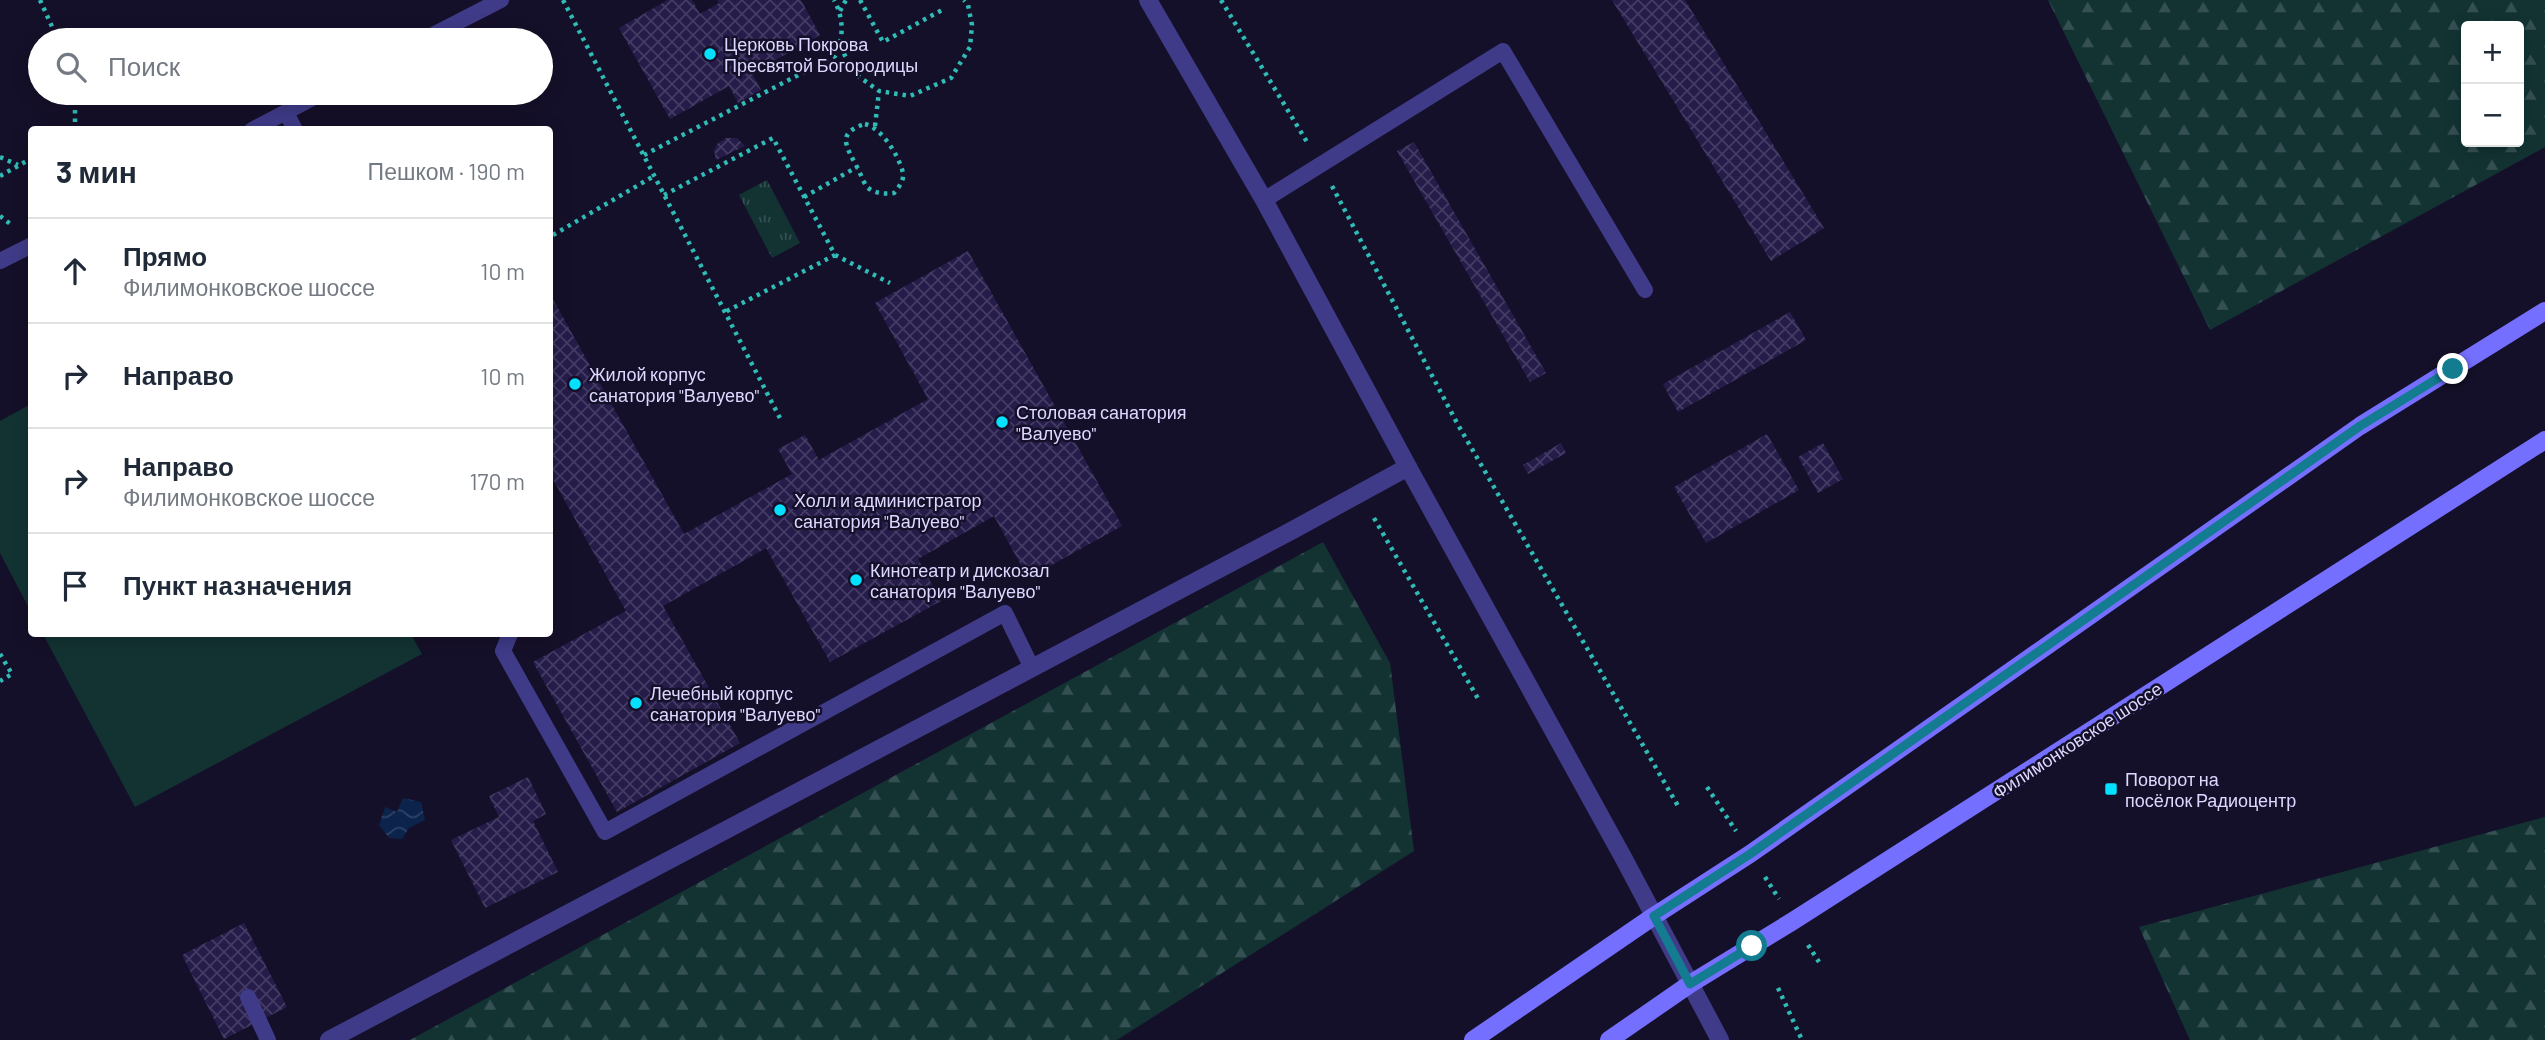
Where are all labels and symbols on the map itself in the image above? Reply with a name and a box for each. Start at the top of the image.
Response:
place label: Церковь Покрова Пресвятой Богородицы [724,33,918,76]
marker: Церковь Покрова Пресвятой Богородицы [702,46,718,62]
route end [2437,353,2468,384]
place label: Жилой корпус санатория "Валуево" [589,363,759,406]
marker: Жилой корпус санатория "Валуево" [567,376,583,392]
place label: Столовая санатория "Валуево" [1016,401,1187,444]
marker: Столовая санатория "Валуево" [994,414,1010,430]
place label: Холл и администратор санатория "Валуево" [794,489,982,532]
marker: Холл и администратор санатория "Валуево" [772,502,788,518]
place label: Кинотеатр и дискозал санатория "Валуево" [870,559,1049,602]
marker: Кинотеатр и дискозал санатория "Валуево" [848,572,864,588]
street label: Филимонковское шоссе [1988,677,2166,803]
place label: Лечебный корпус санатория "Валуево" [650,682,820,725]
marker: Лечебный корпус санатория "Валуево" [628,695,644,711]
place label: Поворот на посёлок Радиоцентр [2125,768,2296,811]
marker: Поворот на посёлок Радиоцентр [2103,781,2119,797]
route start [1736,930,1767,961]

